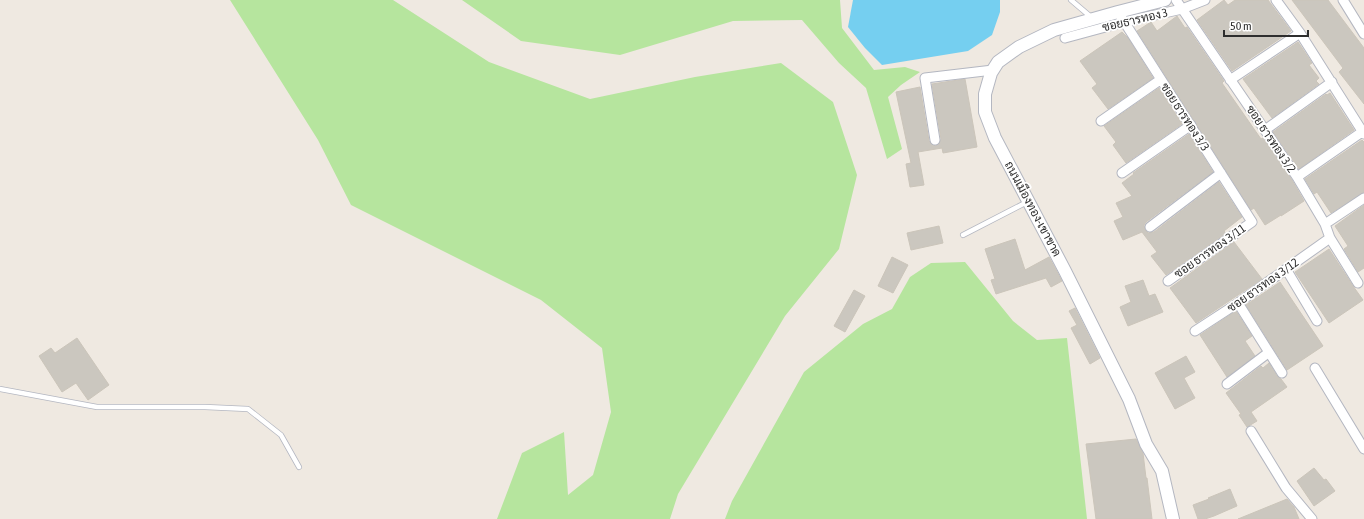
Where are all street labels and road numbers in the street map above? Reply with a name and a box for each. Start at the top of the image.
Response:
street label: ซอยธารทอง 3 [1101,6,1169,34]
street label: ซอย ธารทอง 3/3 [1158,80,1212,154]
street label: ซอย ธารทอง 3/2 [1243,103,1299,175]
street label: ถนนเมืองทอง-เขาขาด [1002,159,1064,259]
street label: ซอย ธารทอง 3/11 [1172,221,1249,281]
street label: ซอย ธารทอง 3/12 [1225,255,1301,315]

